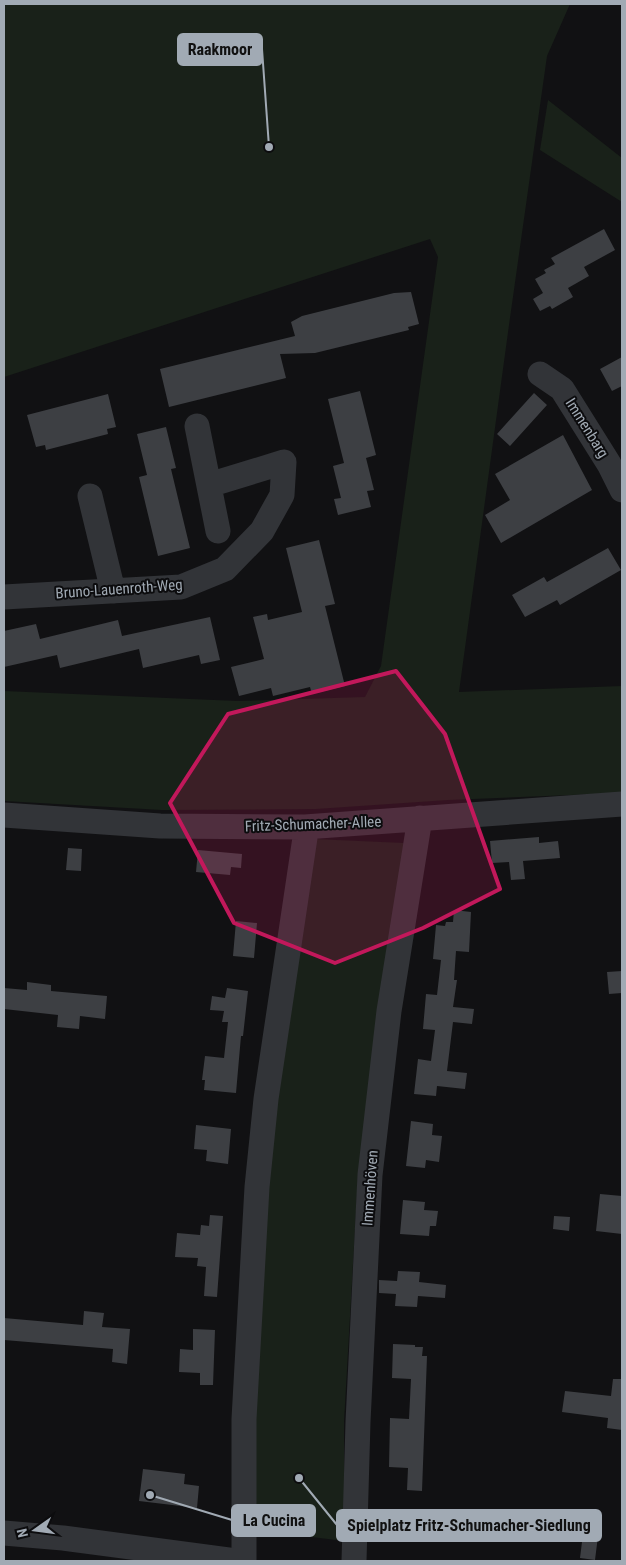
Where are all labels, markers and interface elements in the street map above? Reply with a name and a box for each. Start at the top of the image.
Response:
callout: Raakmoor [178,34,262,65]
text: Raakmoor [188,40,252,59]
street label: Immenbarg [562,395,612,461]
street label: Bruno-Lauenroth-Weg [55,576,183,602]
street label: Fritz-Schumacher-Allee [244,813,382,835]
street label: Immenhöven [358,1150,382,1226]
north arrow [10,1505,60,1555]
callout: La Cucina [232,1505,315,1536]
callout: Spielplatz Fritz-Schumacher-Siedlung [337,1510,601,1541]
text: La Cucina [243,1511,306,1530]
text: Spielplatz Fritz-Schumacher-Siedlung [347,1516,591,1535]
text: N [14,1527,31,1539]

